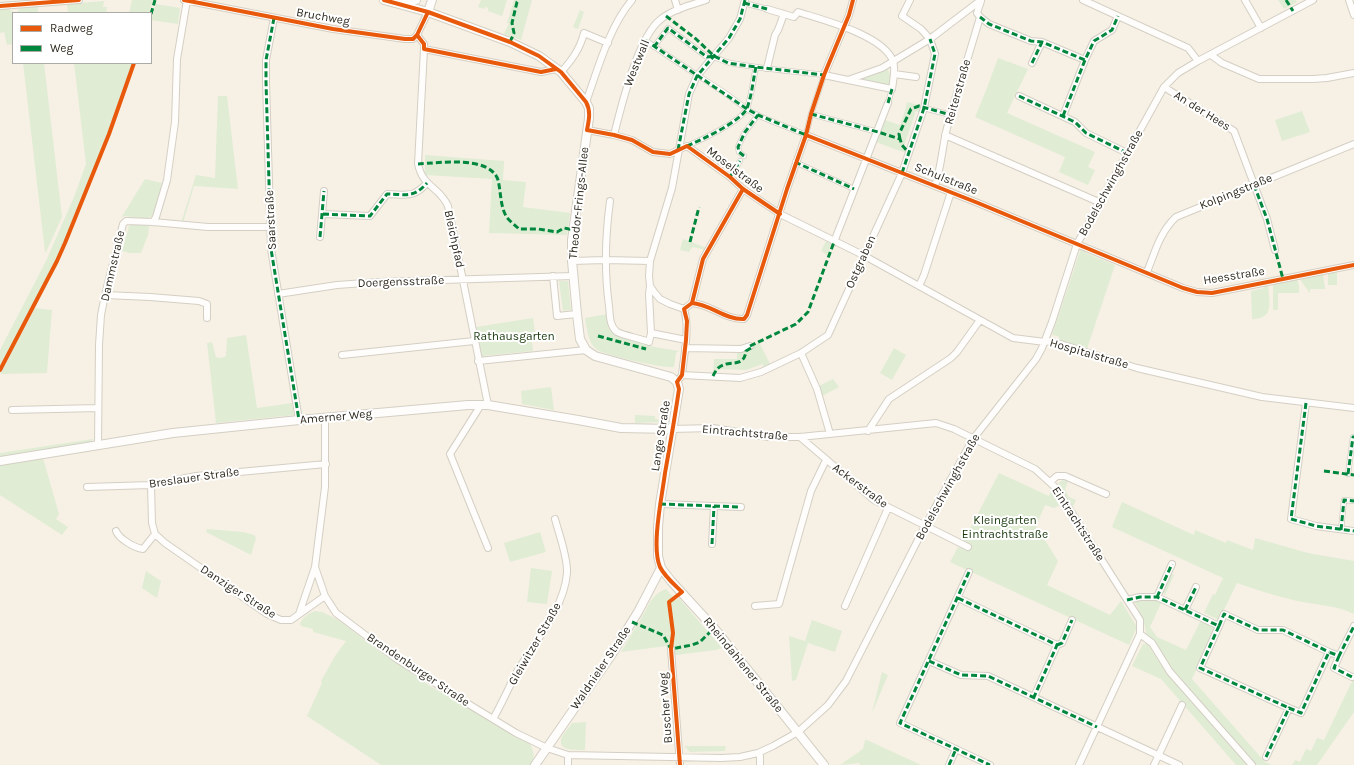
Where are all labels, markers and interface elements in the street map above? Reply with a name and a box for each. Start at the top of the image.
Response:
street label: Bruchweg [295,5,351,29]
legend [12,12,152,64]
text: Radweg [50,21,93,35]
street label: Westwall [621,37,653,89]
text: Weg [50,41,73,55]
street label: Reiterstraße [942,58,974,126]
street label: An der Hees [1171,88,1233,134]
street label: Bodelschwinghstraße [1076,127,1146,239]
street label: Moselstraße [704,144,766,196]
street label: Theodor-Frings-Allee [566,146,592,260]
street label: Schulstraße [912,160,980,198]
street label: Kolpingstraße [1198,171,1274,213]
street label: Saarstraße [262,190,280,250]
street label: Bleichpfad [441,209,467,269]
street label: Dammstraße [98,229,128,303]
street label: Ostgraben [843,233,879,291]
street label: Heesstraße [1202,264,1266,288]
street label: Doergensstraße [357,273,445,291]
park label: Rathausgarten [473,330,555,344]
street label: Hospitalstraße [1048,336,1130,372]
street label: Lange Straße [648,400,674,472]
street label: Amerner Weg [299,407,373,427]
street label: Eintrachtstraße [701,422,789,444]
street label: Bodelschwinghstraße [913,431,983,543]
street label: Ackerstraße [829,461,891,511]
street label: Breslauer Straße [148,465,240,491]
street label: Eintrachtstraße [1048,484,1108,564]
park label: Kleingarten Eintrachtstraße [962,514,1048,542]
street label: Danziger Straße [197,562,279,622]
street label: Gleiwitzer Straße [506,600,564,688]
street label: Rheindahlener Straße [700,614,786,716]
street label: Waldnieler Straße [568,624,634,712]
street label: Brandenburger Straße [364,630,472,710]
street label: Buscher Weg [656,672,676,744]

